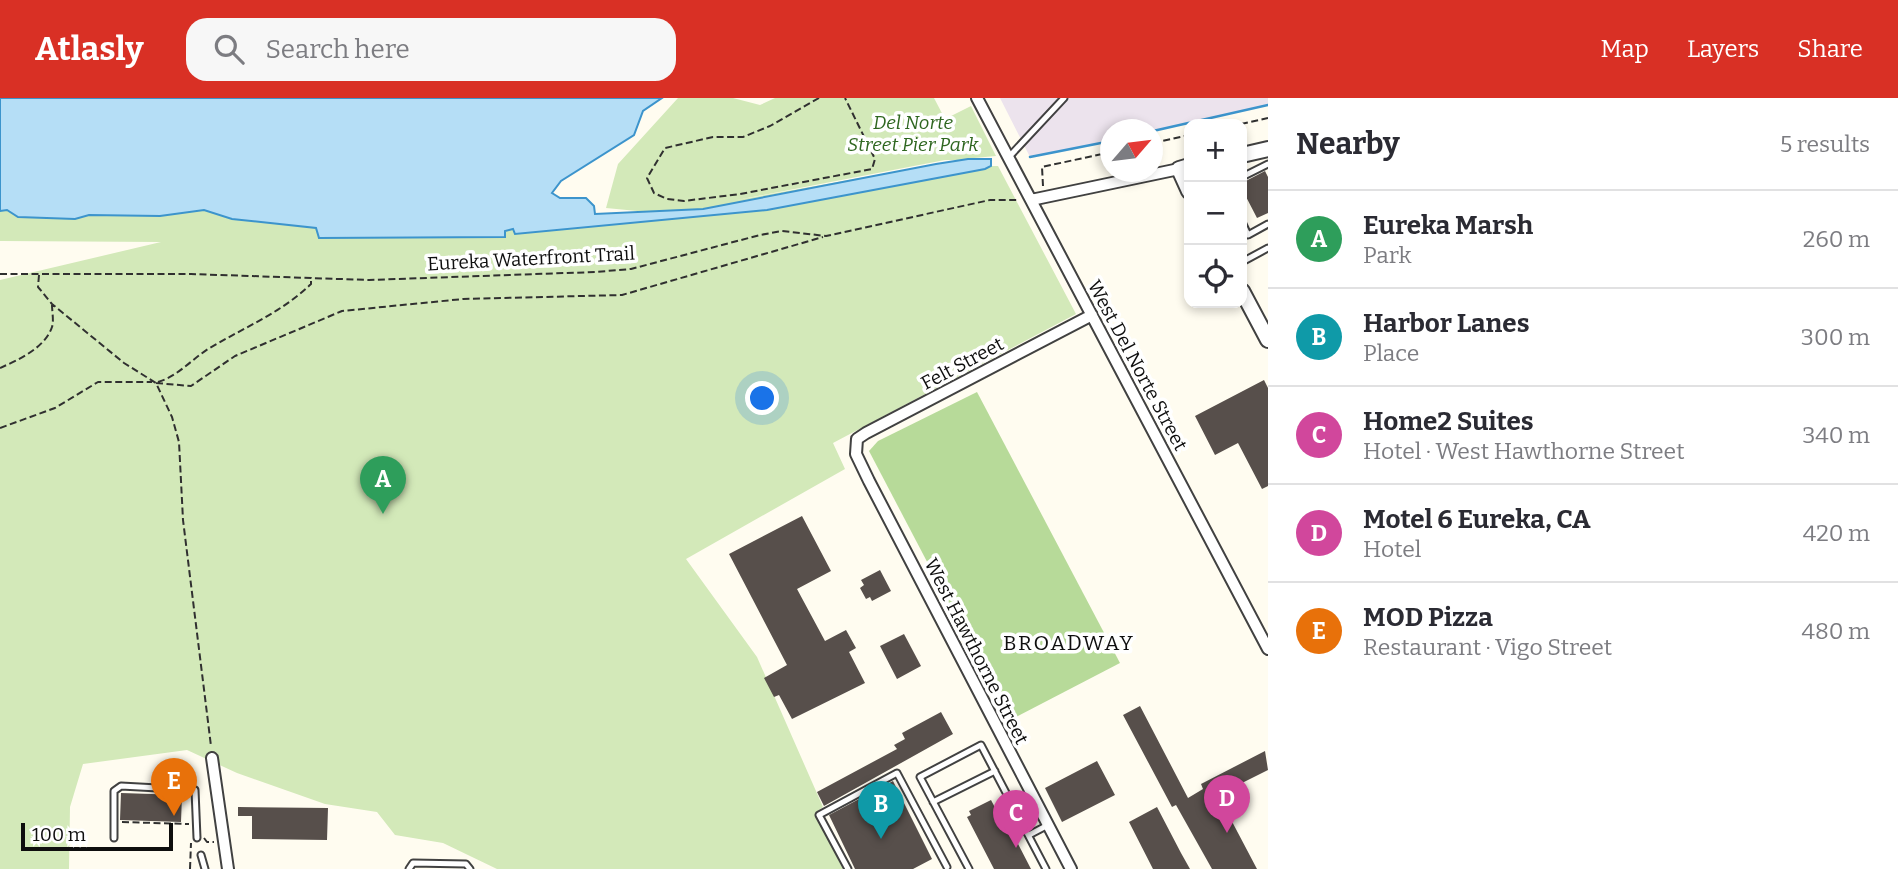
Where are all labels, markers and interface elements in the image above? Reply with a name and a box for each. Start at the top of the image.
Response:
search box [186,18,676,81]
text: Atlasly [35,29,144,69]
icon: search [210,30,248,68]
text: Search here [266,34,410,65]
text: Map [1601,35,1649,63]
text: Layers [1687,35,1759,63]
text: Share [1797,35,1863,63]
park label: Del Norte Street Pier Park [847,111,979,156]
north arrow [1100,119,1163,182]
map controls [1184,119,1247,308]
button: + [1184,119,1247,182]
text: Nearby [1296,126,1400,162]
text: 5 results [1780,130,1870,158]
button: − [1184,182,1247,245]
text: Eureka Marsh [1363,210,1533,241]
text: A [1311,225,1327,253]
text: 260 m [1803,225,1870,253]
text: Park [1363,241,1412,269]
street label: Eureka Waterfront Trail [427,242,635,275]
button: locate [1184,245,1247,308]
street label: West Del Norte Street [1083,276,1192,455]
text: Harbor Lanes [1363,308,1529,339]
text: B [1312,323,1326,351]
text: 300 m [1801,323,1870,351]
street label: Felt Street [917,332,1007,395]
text: Place [1363,339,1419,367]
your location [745,381,779,415]
text: Home2 Suites [1363,406,1534,437]
text: C [1312,421,1326,449]
text: 340 m [1802,421,1870,449]
text: Hotel · West Hawthorne Street [1363,437,1685,465]
pin: A [360,456,406,514]
text: Motel 6 Eureka, CA [1363,504,1591,535]
text: D [1311,519,1327,547]
text: 420 m [1803,519,1870,547]
text: Hotel [1363,535,1421,563]
street label: West Hawthorne Street [920,554,1034,748]
text: MOD Pizza [1363,602,1493,633]
text: E [1312,617,1326,645]
text: 480 m [1801,617,1870,645]
district label: BROADWAY [1003,630,1135,656]
text: Restaurant · Vigo Street [1363,633,1612,661]
pin: E [151,758,197,816]
pin: D [1204,775,1250,833]
pin: B [858,781,904,839]
pin: C [993,790,1039,848]
scale bar [21,820,173,852]
text: 100 m [32,823,86,846]

